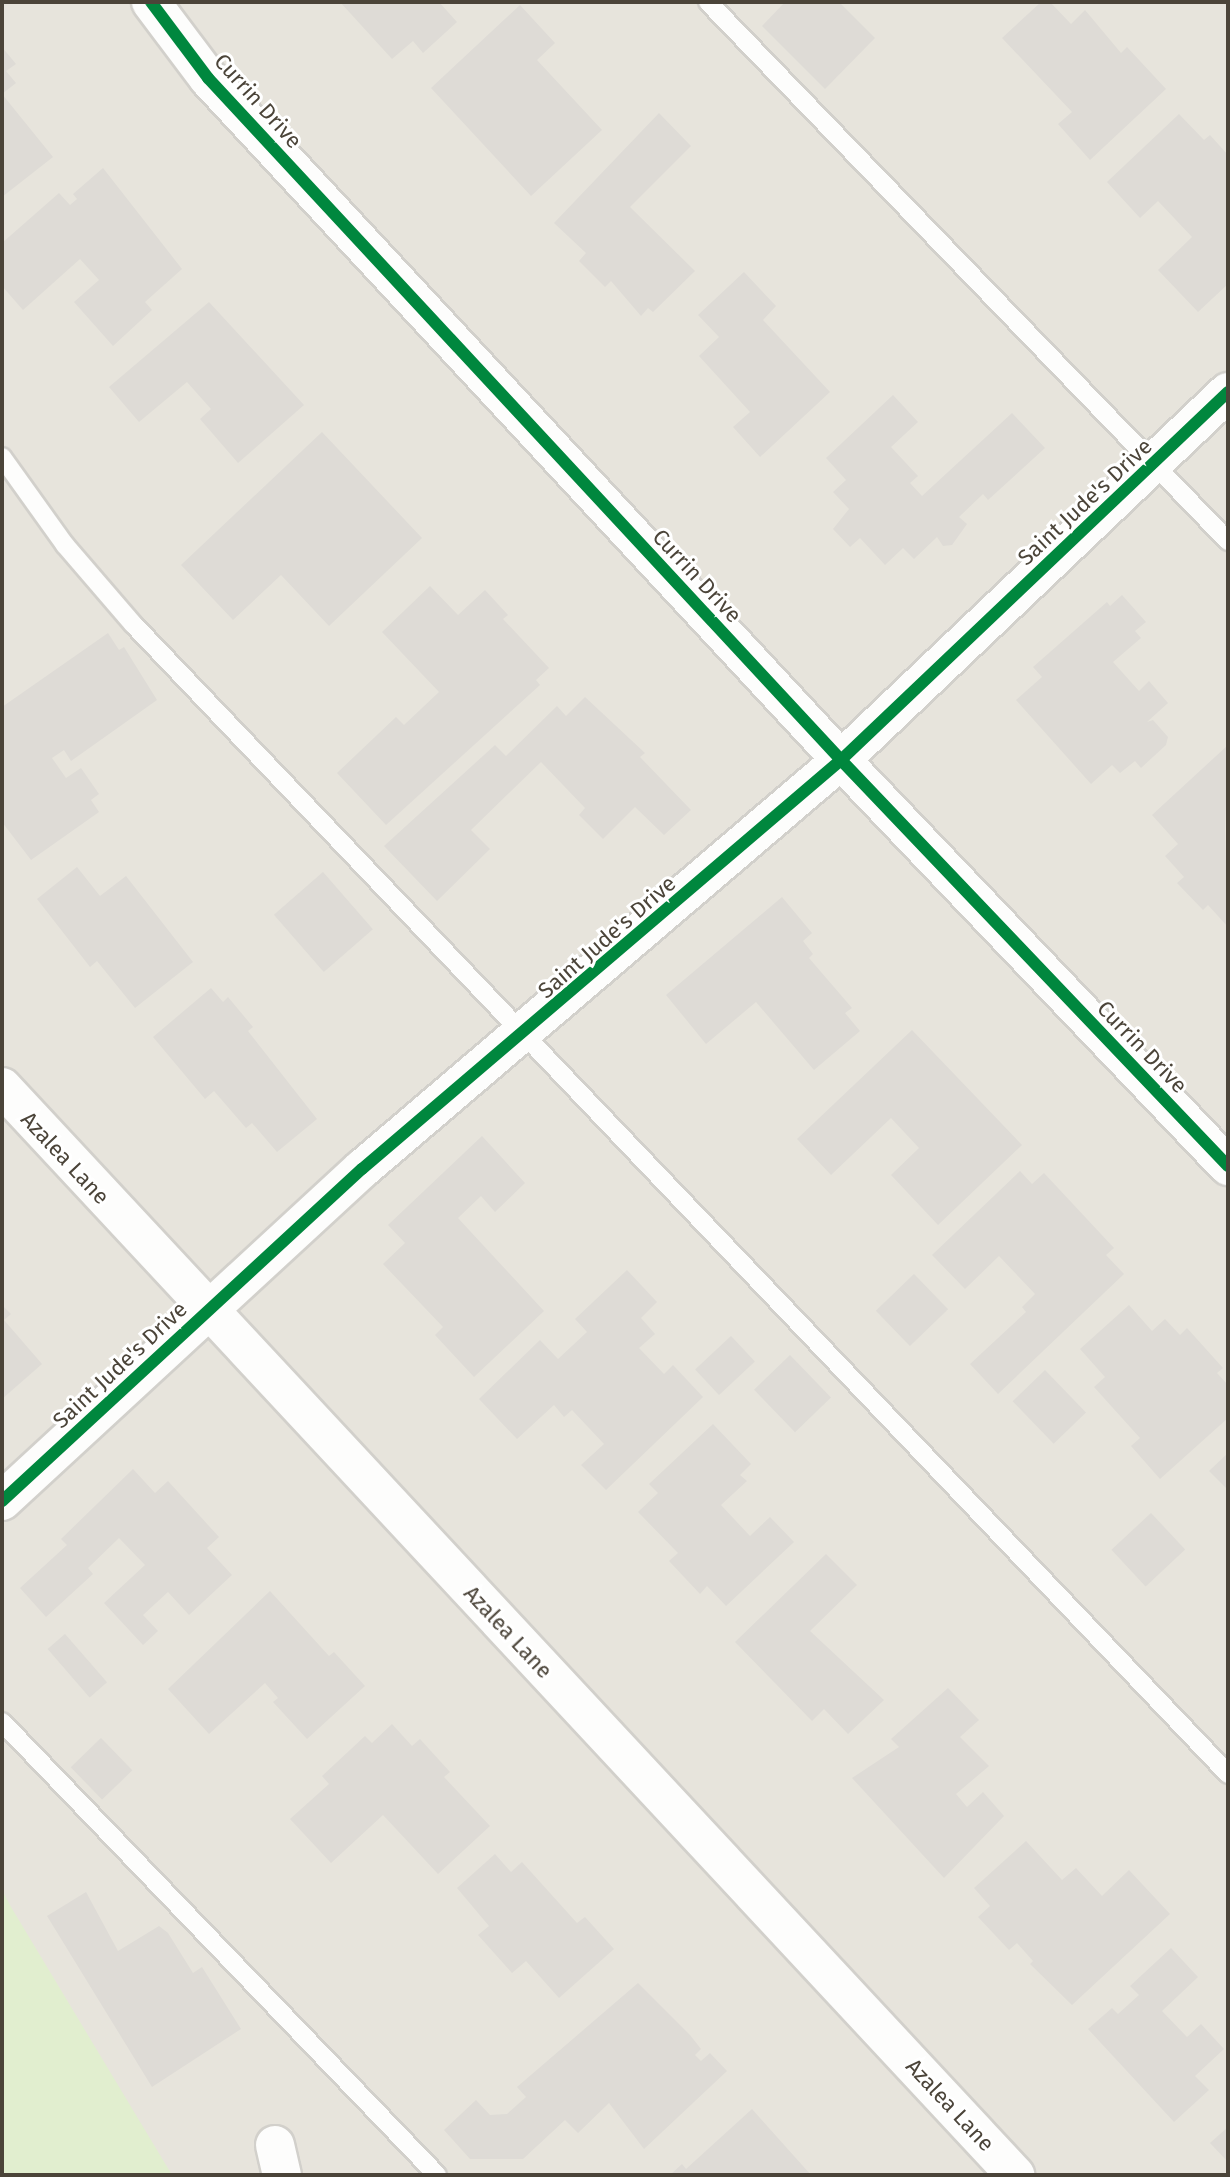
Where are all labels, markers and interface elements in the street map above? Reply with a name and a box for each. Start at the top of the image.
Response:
street label: Currin Drive [209,48,307,154]
street label: Saint Jude's Drive [1013,433,1157,571]
street label: Currin Drive [647,524,747,628]
street label: Saint Jude's Drive [533,870,681,1004]
street label: Currin Drive [1091,995,1193,1099]
street label: Azalea Lane [15,1106,115,1210]
street label: Saint Jude's Drive [48,1296,192,1434]
street label: Azalea Lane [458,1580,558,1684]
street label: Azalea Lane [900,2053,1000,2157]

